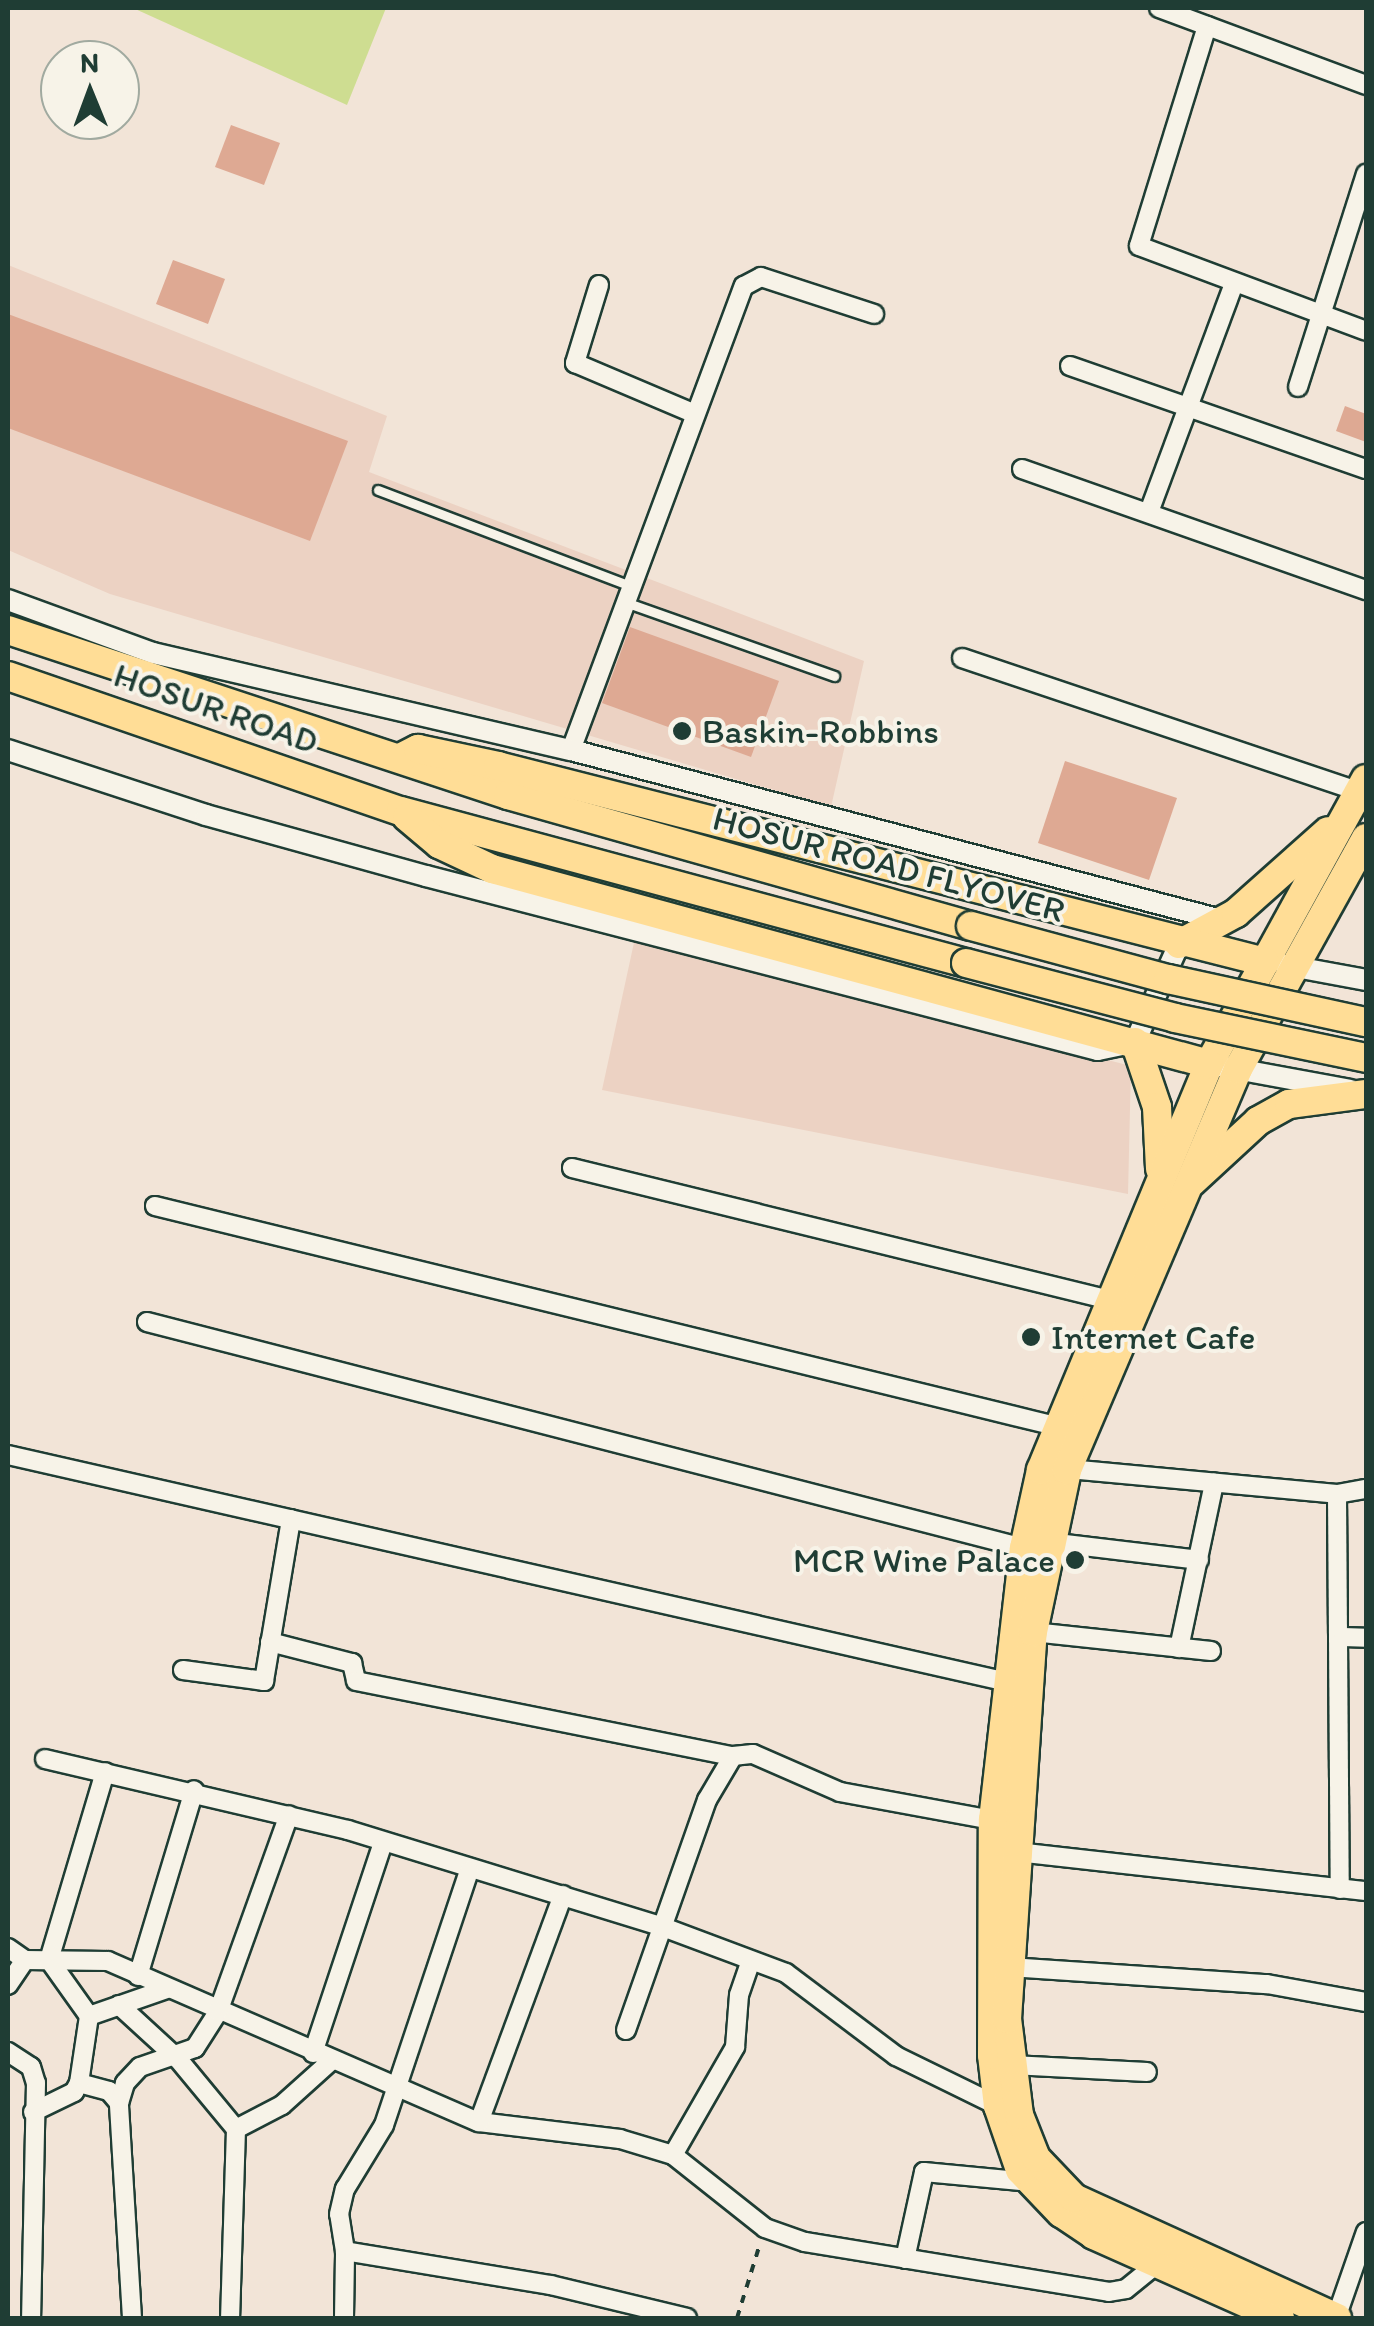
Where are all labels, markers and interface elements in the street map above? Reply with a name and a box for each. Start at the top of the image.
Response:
north arrow [40,40,140,140]
text: N [80,45,99,79]
street label: HOSUR ROAD [108,653,324,763]
place label: Baskin-Robbins [702,710,939,752]
marker: Baskin-Robbins [671,720,693,742]
street label: HOSUR ROAD FLYOVER [708,797,1070,931]
place label: Internet Cafe [1051,1316,1255,1358]
marker: Internet Cafe [1020,1326,1042,1348]
place label: MCR Wine Palace [795,1539,1055,1581]
marker: MCR Wine Palace [1064,1549,1086,1571]

